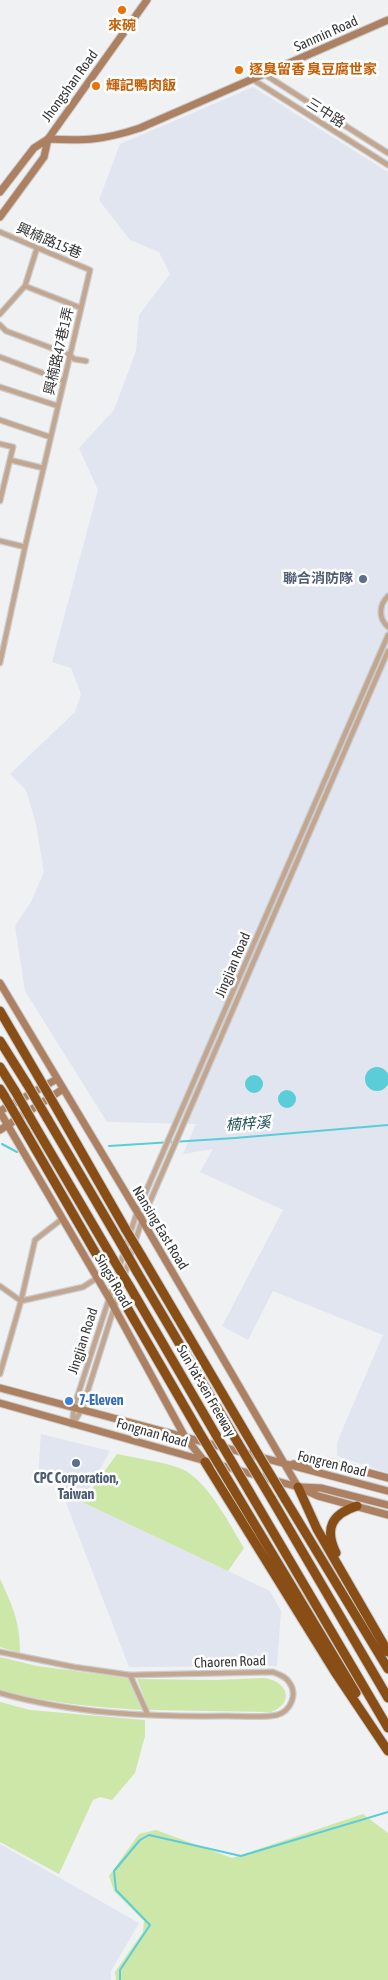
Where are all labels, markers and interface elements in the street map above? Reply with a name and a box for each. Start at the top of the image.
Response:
marker: 來碗 [116,4,128,16]
street label: Sanmin Road [292,13,360,55]
place label: 來碗 [108,18,136,34]
street label: Jhongshan Road [38,47,102,125]
place label: 逐臭留香 臭豆腐世家 [249,62,377,78]
marker: 逐臭留香 臭豆腐世家 [233,64,245,76]
place label: 輝記鴨肉飯 [106,78,176,94]
marker: 輝記鴨肉飯 [90,80,102,92]
street label: 三中路 [304,95,348,131]
street label: 興楠路15巷 [14,220,84,262]
street label: 興楠路47巷1弄 [41,305,77,397]
place label: 聯合消防隊 [283,571,353,587]
marker: 聯合消防隊 [357,573,369,585]
street label: Jingjian Road [212,930,254,1000]
water label: 楠梓溪 [225,1113,271,1135]
street label: Nansing East Road [128,1183,192,1273]
street label: Singsi Road [91,1251,135,1311]
street label: Jingjian Road [64,1306,102,1376]
street label: Sun Yat-sen Freeway [173,1342,239,1440]
place label: 7-Eleven [79,1393,124,1409]
marker: 7-Eleven [63,1395,75,1407]
street label: Fongnan Road [114,1415,190,1451]
street label: Fongren Road [296,1447,368,1481]
marker: CPC Corporation, Taiwan [70,1457,82,1469]
place label: CPC Corporation, Taiwan [33,1471,119,1504]
street label: Chaoren Road [194,1652,266,1672]

